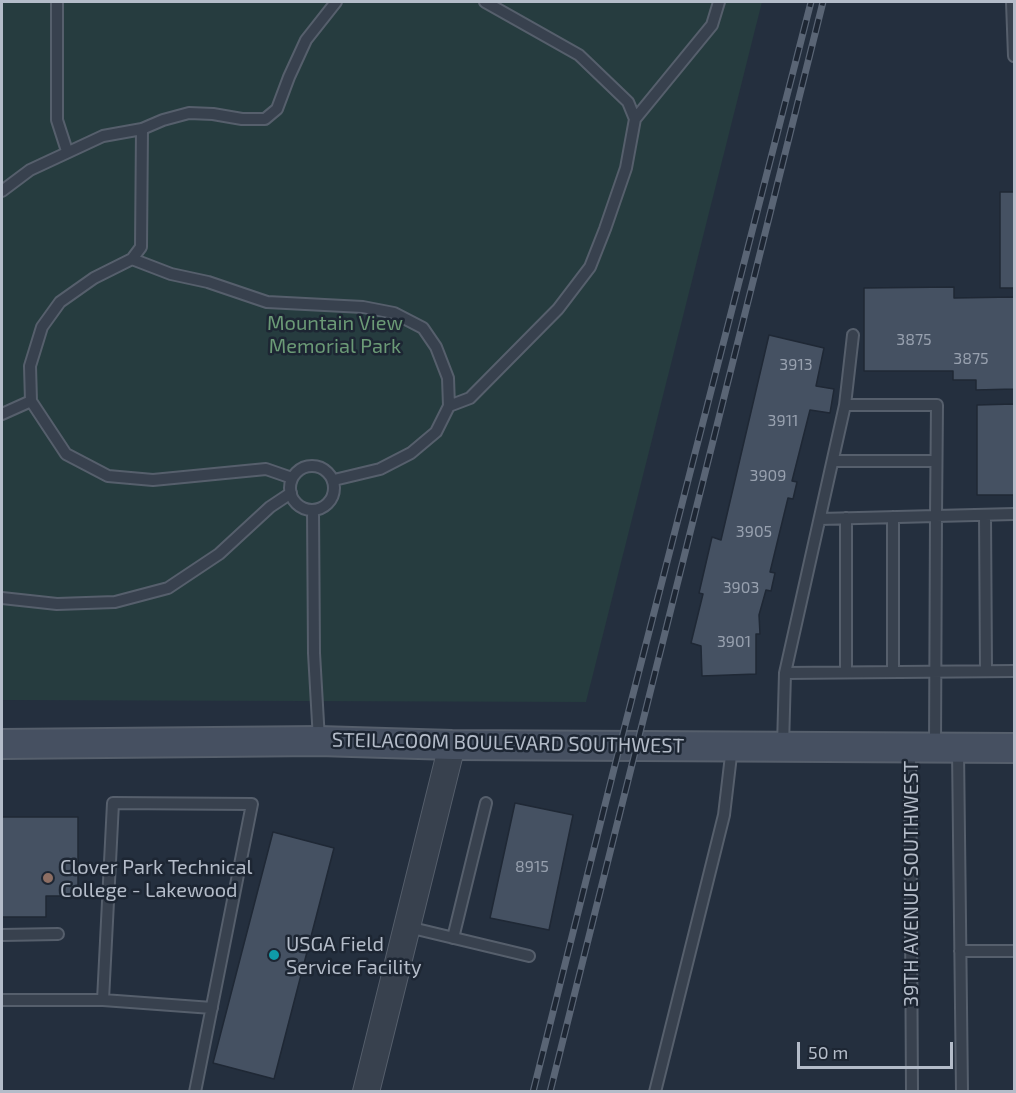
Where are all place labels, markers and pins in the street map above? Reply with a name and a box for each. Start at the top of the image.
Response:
place label: Clover Park Technical College - Lakewood [60,855,252,902]
marker: Clover Park Technical College - Lakewood [41,871,55,885]
place label: USGA Field Service Facility [286,932,421,979]
marker: USGA Field Service Facility [267,948,281,962]

